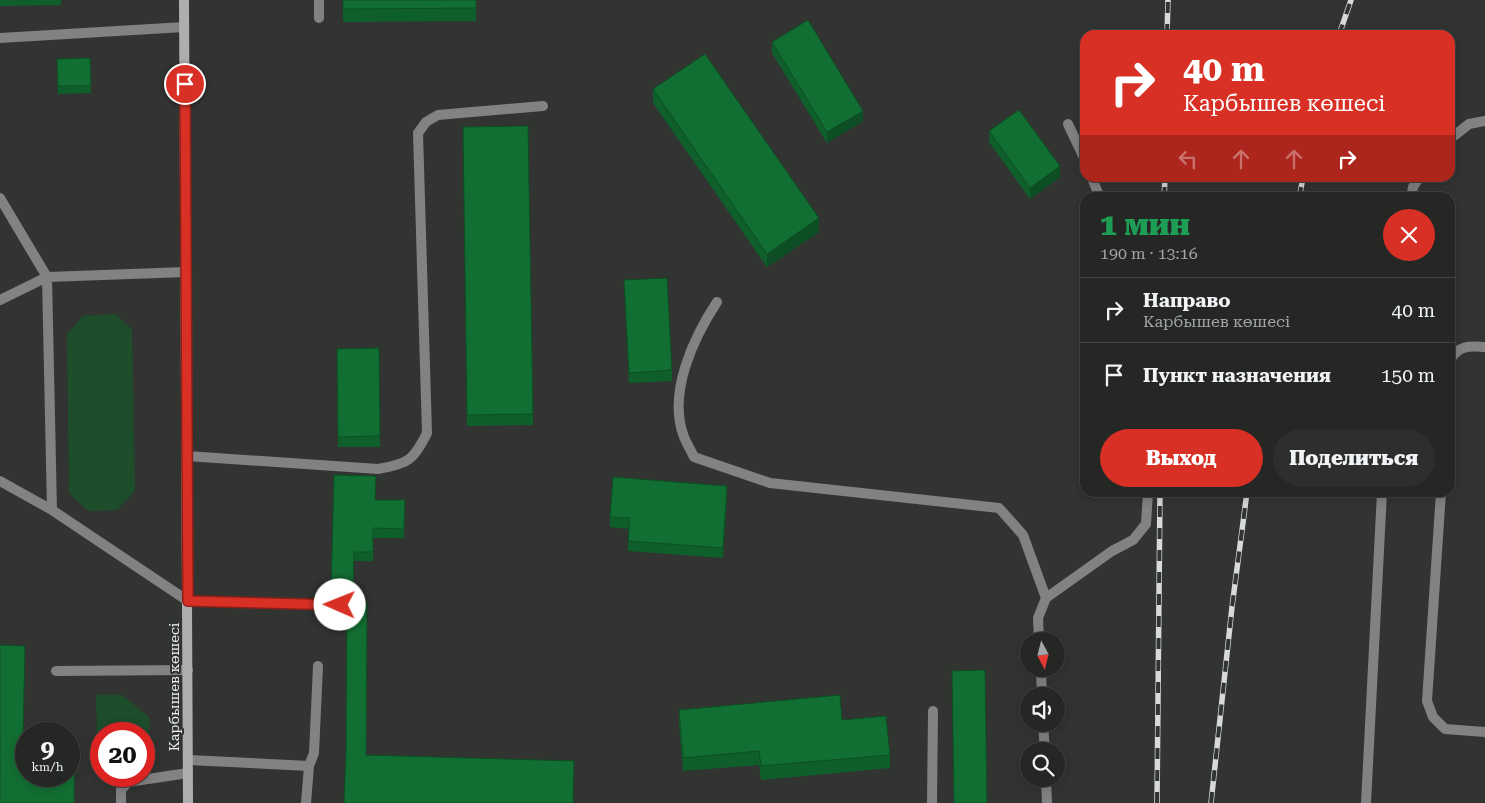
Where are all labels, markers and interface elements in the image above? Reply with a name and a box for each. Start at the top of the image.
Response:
text: 40 m [1183,49,1265,90]
icon: right [1100,50,1165,115]
pin [164,63,206,105]
icon: arrive [171,70,199,98]
text: Карбышев көшесі [1183,91,1385,116]
icon: left [1174,145,1202,173]
icon: ahead [1227,145,1255,173]
icon: ahead [1280,145,1308,173]
icon: right [1333,145,1361,173]
text: 1 мин [1100,207,1190,242]
button: close [1383,209,1435,261]
text: 190 m · 13:16 [1100,244,1198,263]
text: Направо [1143,289,1230,312]
icon: right [1100,296,1128,324]
text: 40 m [1392,299,1435,322]
text: Карбышев көшесі [1143,312,1290,331]
icon: arrive [1100,361,1128,389]
text: Пункт назначения [1143,364,1331,387]
text: 150 m [1381,364,1435,387]
button: Выход [1100,429,1263,487]
button: Поделиться [1273,429,1435,487]
position arrow [313,578,365,630]
street label: Карбышев көшесі [166,622,182,751]
north arrow [1020,632,1065,678]
map controls [1020,632,1065,787]
button: sound [1020,687,1065,732]
speed limit sign: 20 [90,722,155,787]
text: 9 [40,734,55,763]
button: search [1020,742,1065,787]
text: km/h [31,760,64,774]

